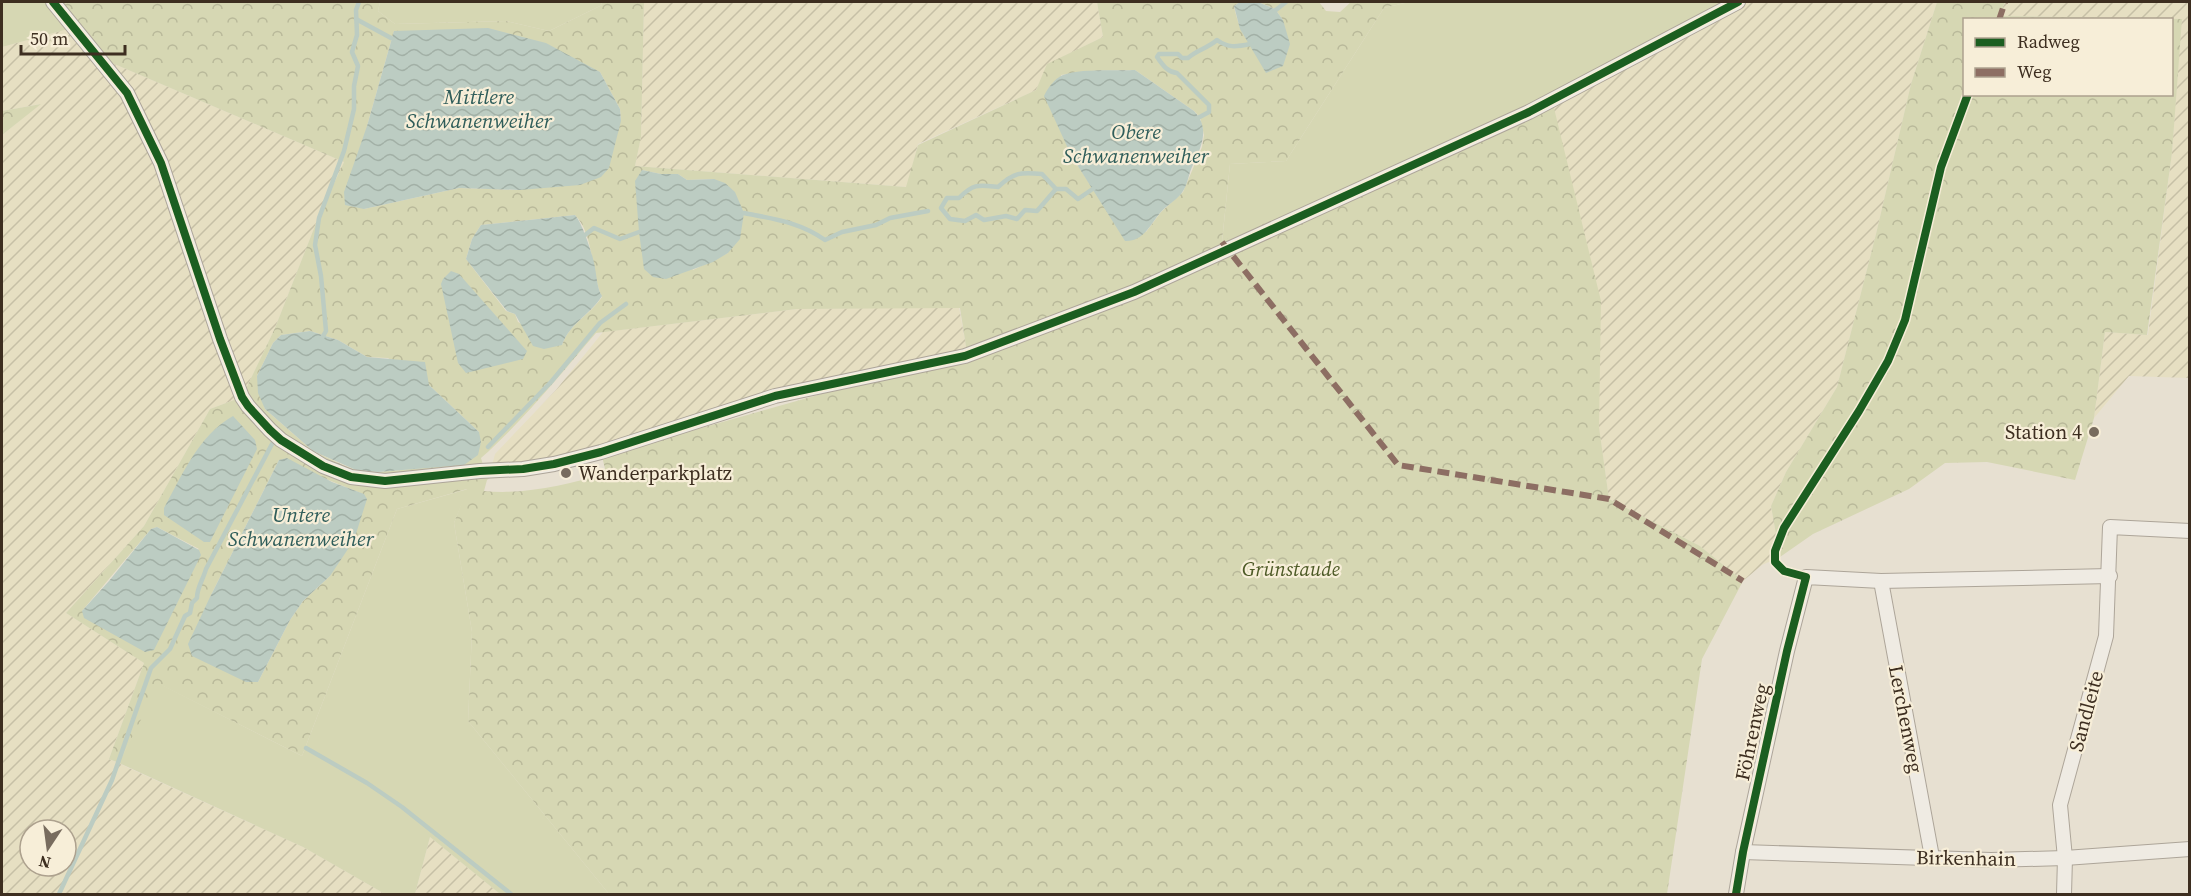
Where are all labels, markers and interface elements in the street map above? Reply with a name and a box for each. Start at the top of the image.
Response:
scale bar [21,18,124,56]
legend [1963,18,2173,96]
text: 50 m [30,26,68,51]
text: Radweg [2017,29,2080,54]
text: Weg [2017,59,2052,84]
water label: Mittlere Schwanenweiher [406,82,553,135]
water label: Obere Schwanenweiher [1063,117,1210,170]
place label: Station 4 [2005,418,2082,446]
marker: Station 4 [2087,425,2101,439]
place label: Wanderparkplatz [578,459,732,487]
marker: Wanderparkplatz [559,466,573,480]
water label: Untere Schwanenweiher [228,500,375,553]
park label: Grünstaude [1242,555,1340,583]
street label: Lerchenweg [1882,663,1930,775]
street label: Sandleite [2062,667,2110,755]
street label: Föhrenweg [1728,681,1776,783]
north arrow [18,818,78,878]
street label: Birkenhain [1916,843,2016,873]
text: N [36,851,53,875]

